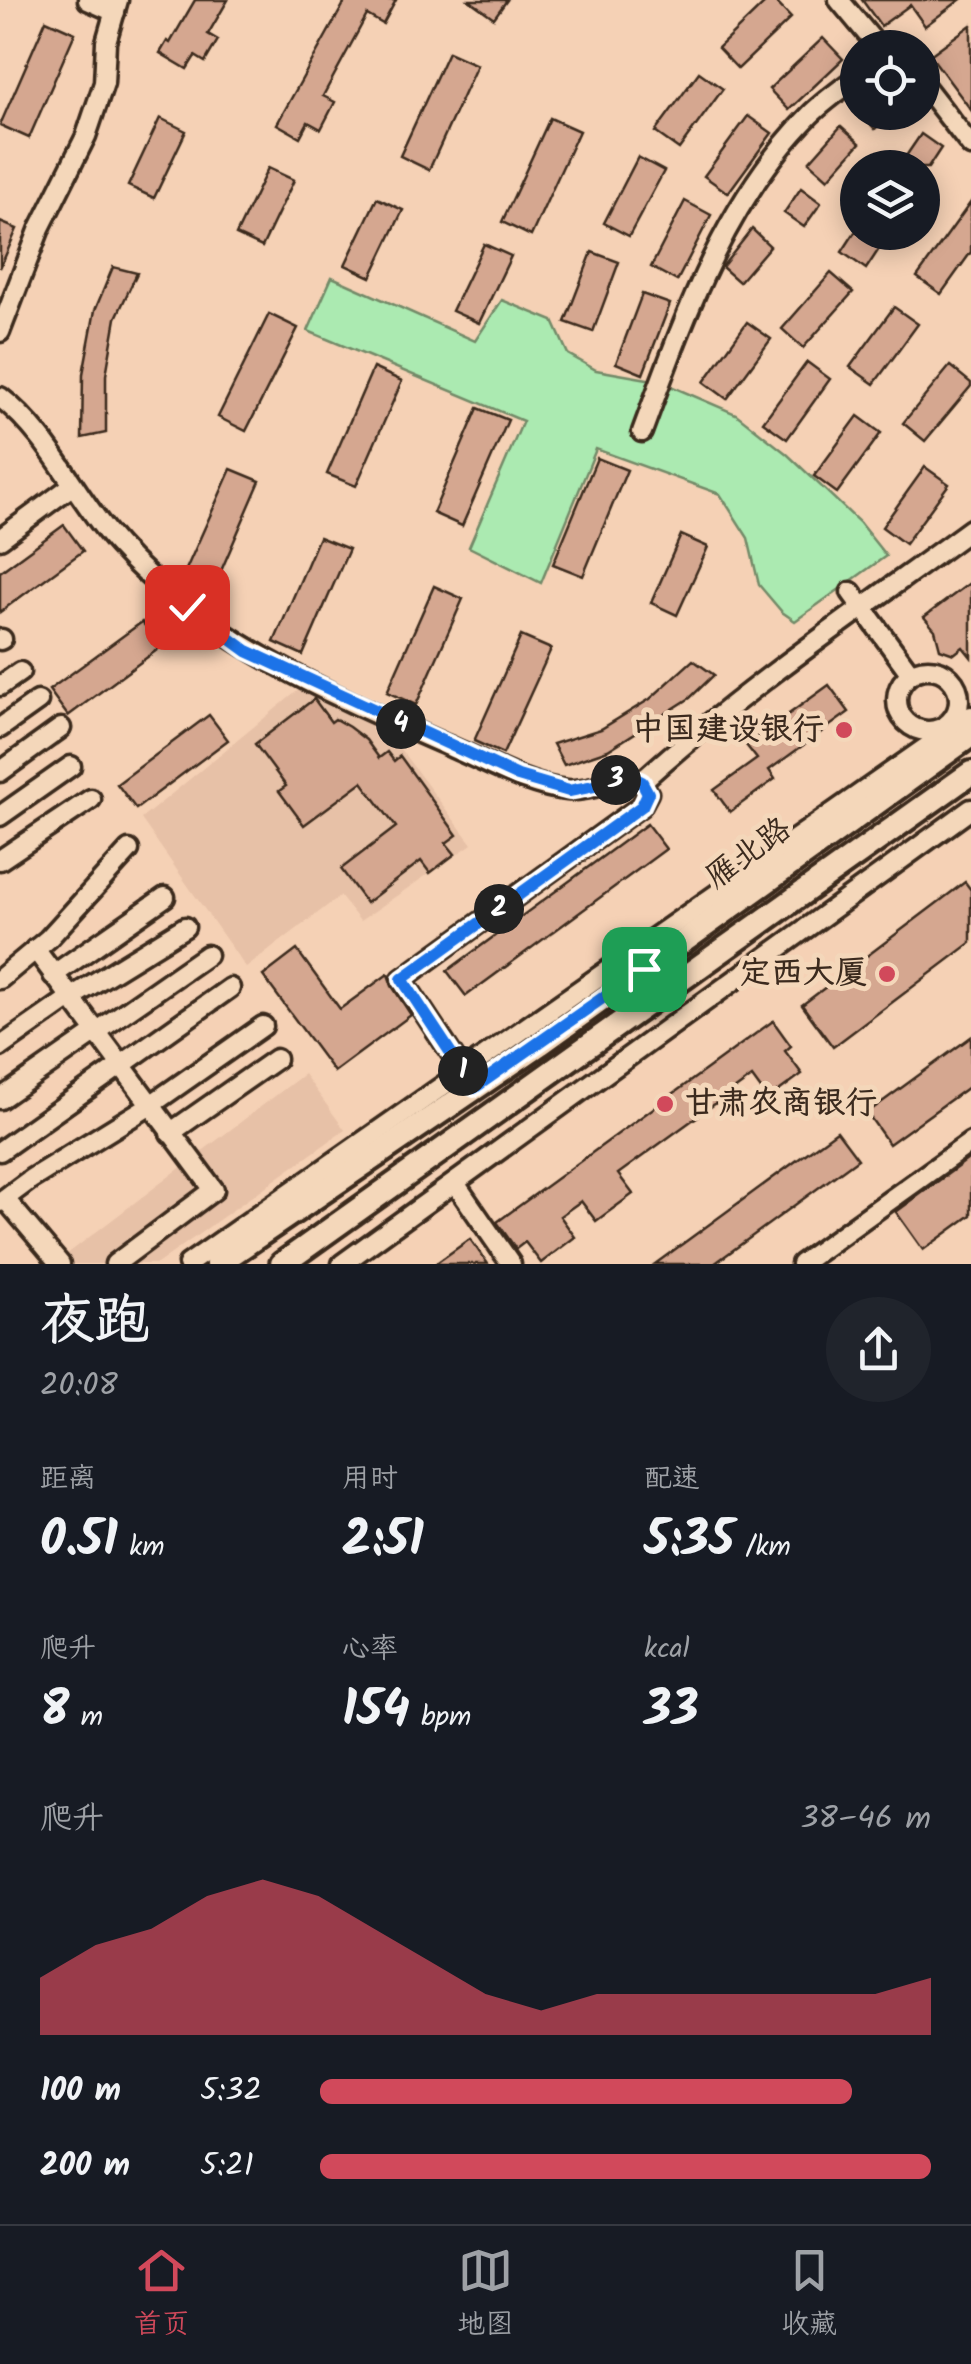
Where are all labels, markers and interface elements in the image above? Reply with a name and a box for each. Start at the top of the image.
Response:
map controls [840,30,940,250]
button: locate [840,30,940,130]
button: layers [840,150,940,250]
pin [145,565,230,650]
icon: check [160,580,215,635]
pin: 4 [376,699,426,749]
text: 4 [393,701,409,746]
place label: 中国建设银行 [632,705,824,756]
marker: 中国建设银行 [833,719,855,741]
pin: 3 [591,755,641,805]
text: 3 [608,757,624,802]
street label: 雁北路 [695,805,803,903]
pin: 2 [474,884,524,934]
text: 2 [491,886,507,931]
pin [602,927,687,1012]
icon: arrive [617,942,672,997]
place label: 定西大厦 [739,949,867,1000]
marker: 定西大厦 [876,963,898,985]
pin: 1 [438,1046,488,1096]
text: 1 [459,1048,467,1093]
place label: 甘肃农商银行 [685,1079,877,1130]
marker: 甘肃农商银行 [654,1093,676,1115]
text: 夜跑 [40,1280,150,1367]
button: share [826,1297,931,1402]
text: 20:08 [40,1361,118,1412]
text: 距离 [40,1457,96,1502]
text: 用时 [342,1457,398,1502]
text: 配速 [644,1457,700,1502]
text: 0.51 [40,1502,118,1582]
text: 2:51 [342,1502,424,1582]
text: 5:35 [644,1502,734,1582]
text: km [118,1525,165,1570]
text: /km [734,1525,791,1570]
text: 爬升 [40,1627,96,1672]
text: 心率 [342,1627,398,1672]
text: kcal [644,1627,690,1672]
text: 8 [40,1672,70,1752]
text: 154 [342,1672,410,1752]
text: 33 [644,1672,699,1752]
text: m [70,1695,103,1740]
text: bpm [410,1695,471,1740]
text: 爬升 [40,1794,104,1845]
text: 38–46 m [800,1794,931,1845]
text: 100 m [40,2066,121,2117]
text: 5:32 [200,2066,262,2117]
text: 200 m [40,2141,130,2192]
text: 5:21 [200,2141,254,2192]
tab: 首页 [134,2243,190,2348]
tab: 地图 [457,2243,513,2348]
tab: 收藏 [781,2243,837,2348]

